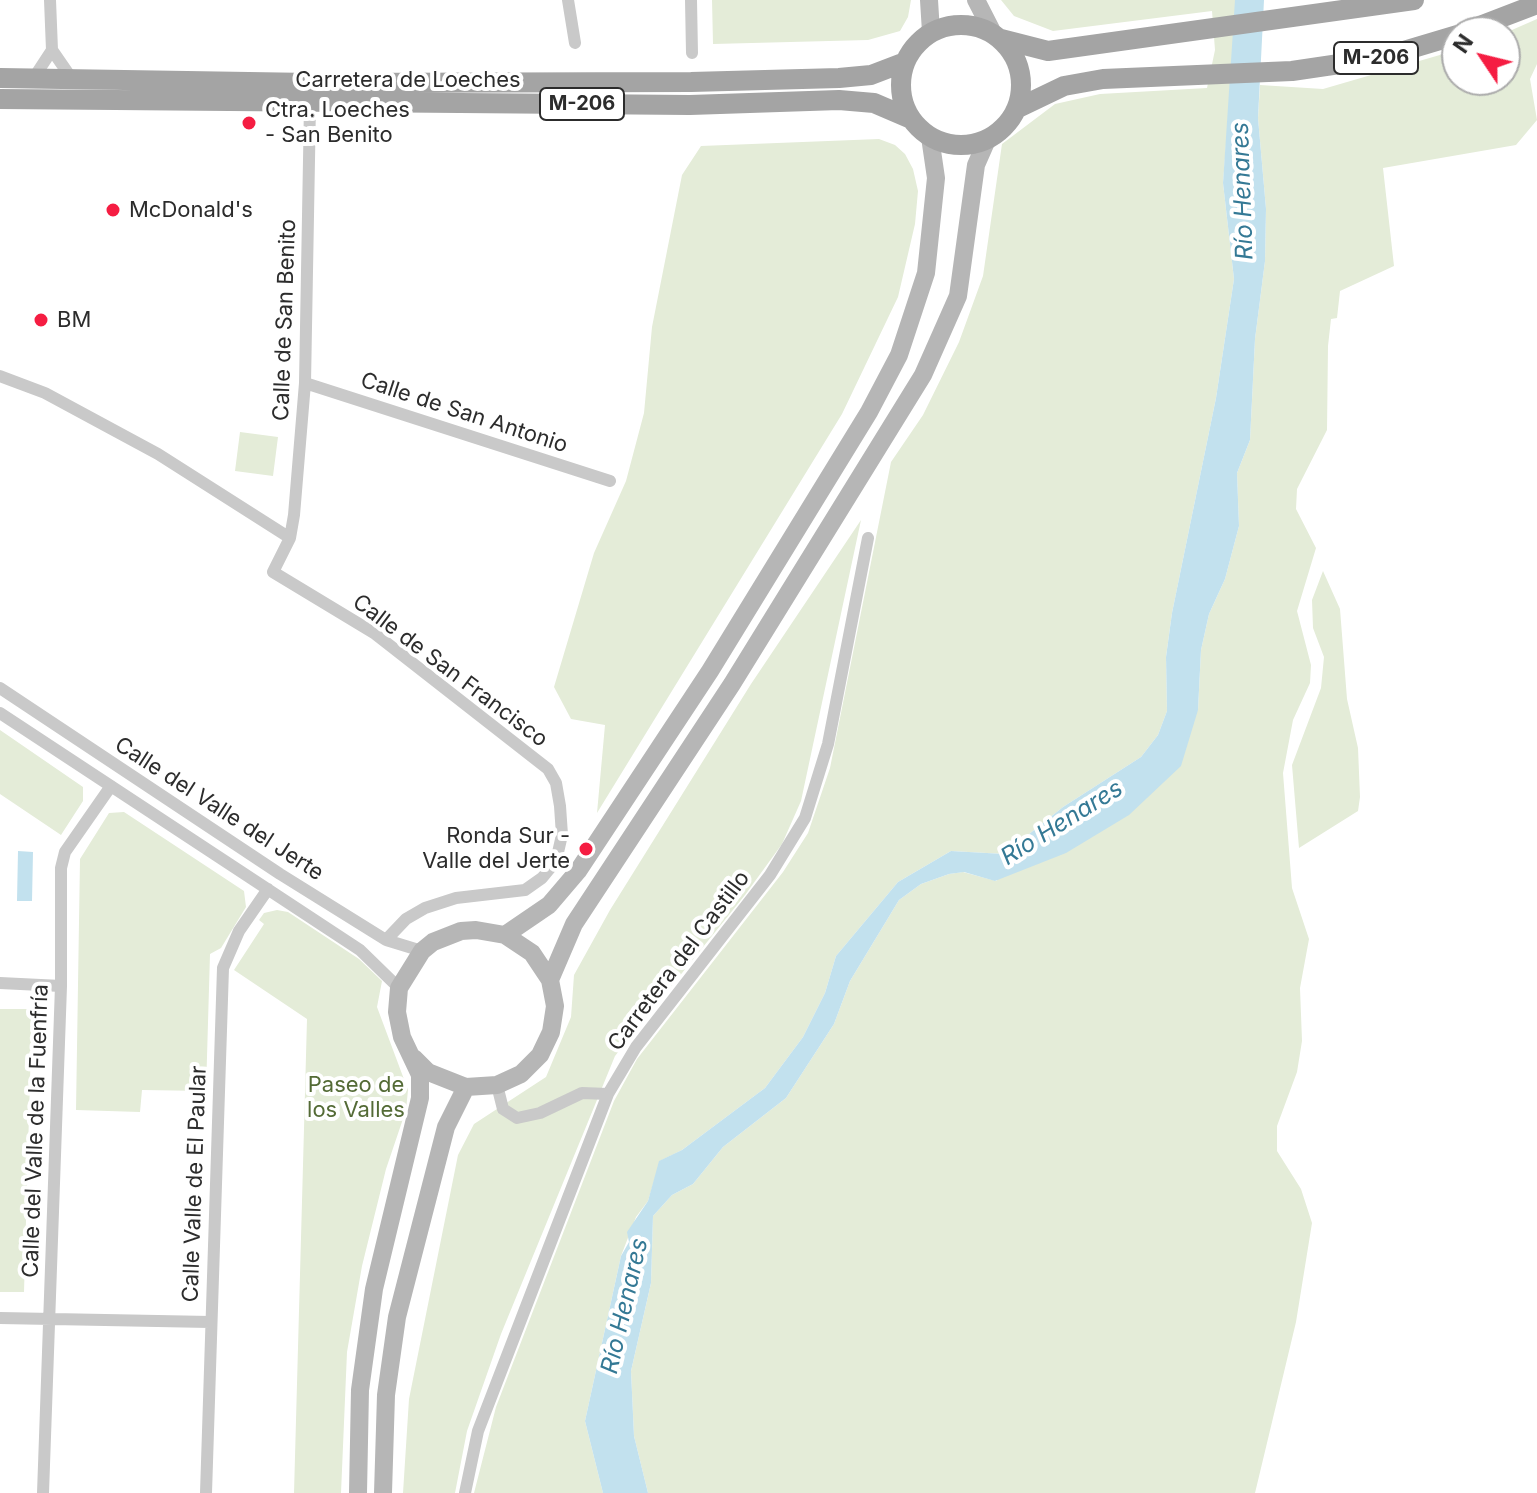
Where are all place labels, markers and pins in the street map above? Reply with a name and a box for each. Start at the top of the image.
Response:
place label: Ctra. Loeches - San Benito [265,97,410,148]
marker: Ctra. Loeches - San Benito [240,114,258,132]
place label: McDonald's [129,197,253,223]
marker: McDonald's [104,201,122,219]
place label: BM [57,307,91,333]
marker: BM [32,311,50,329]
place label: Ronda Sur - Valle del Jerte [422,823,570,874]
marker: Ronda Sur - Valle del Jerte [577,840,595,858]

